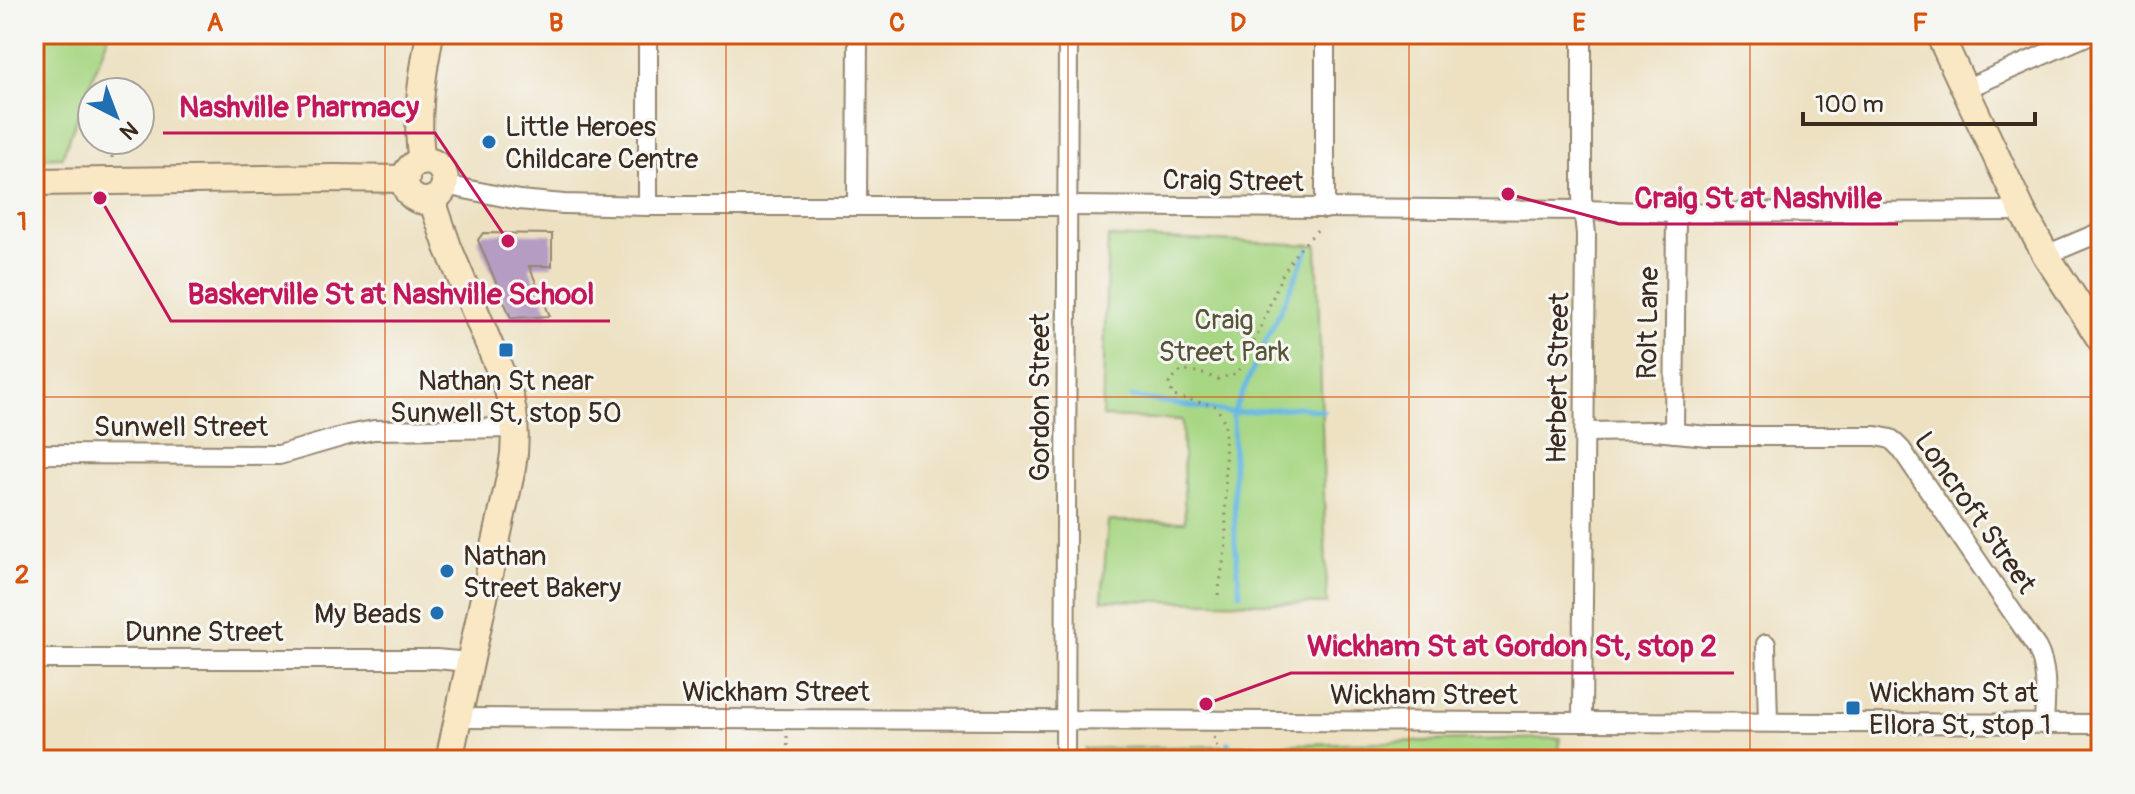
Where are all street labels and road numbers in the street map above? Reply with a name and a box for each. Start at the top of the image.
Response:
street label: Craig Street [1162,163,1305,200]
street label: Rolt Lane [1630,266,1667,380]
street label: Herbert Street [1540,291,1578,464]
street label: Gordon Street [1023,312,1058,481]
street label: Sunwell Street [94,410,269,445]
street label: Loncroft Street [1906,425,2044,601]
street label: Dunne Street [125,615,284,650]
street label: Wickham Street [682,675,871,710]
street label: Wickham Street [1330,678,1519,713]

